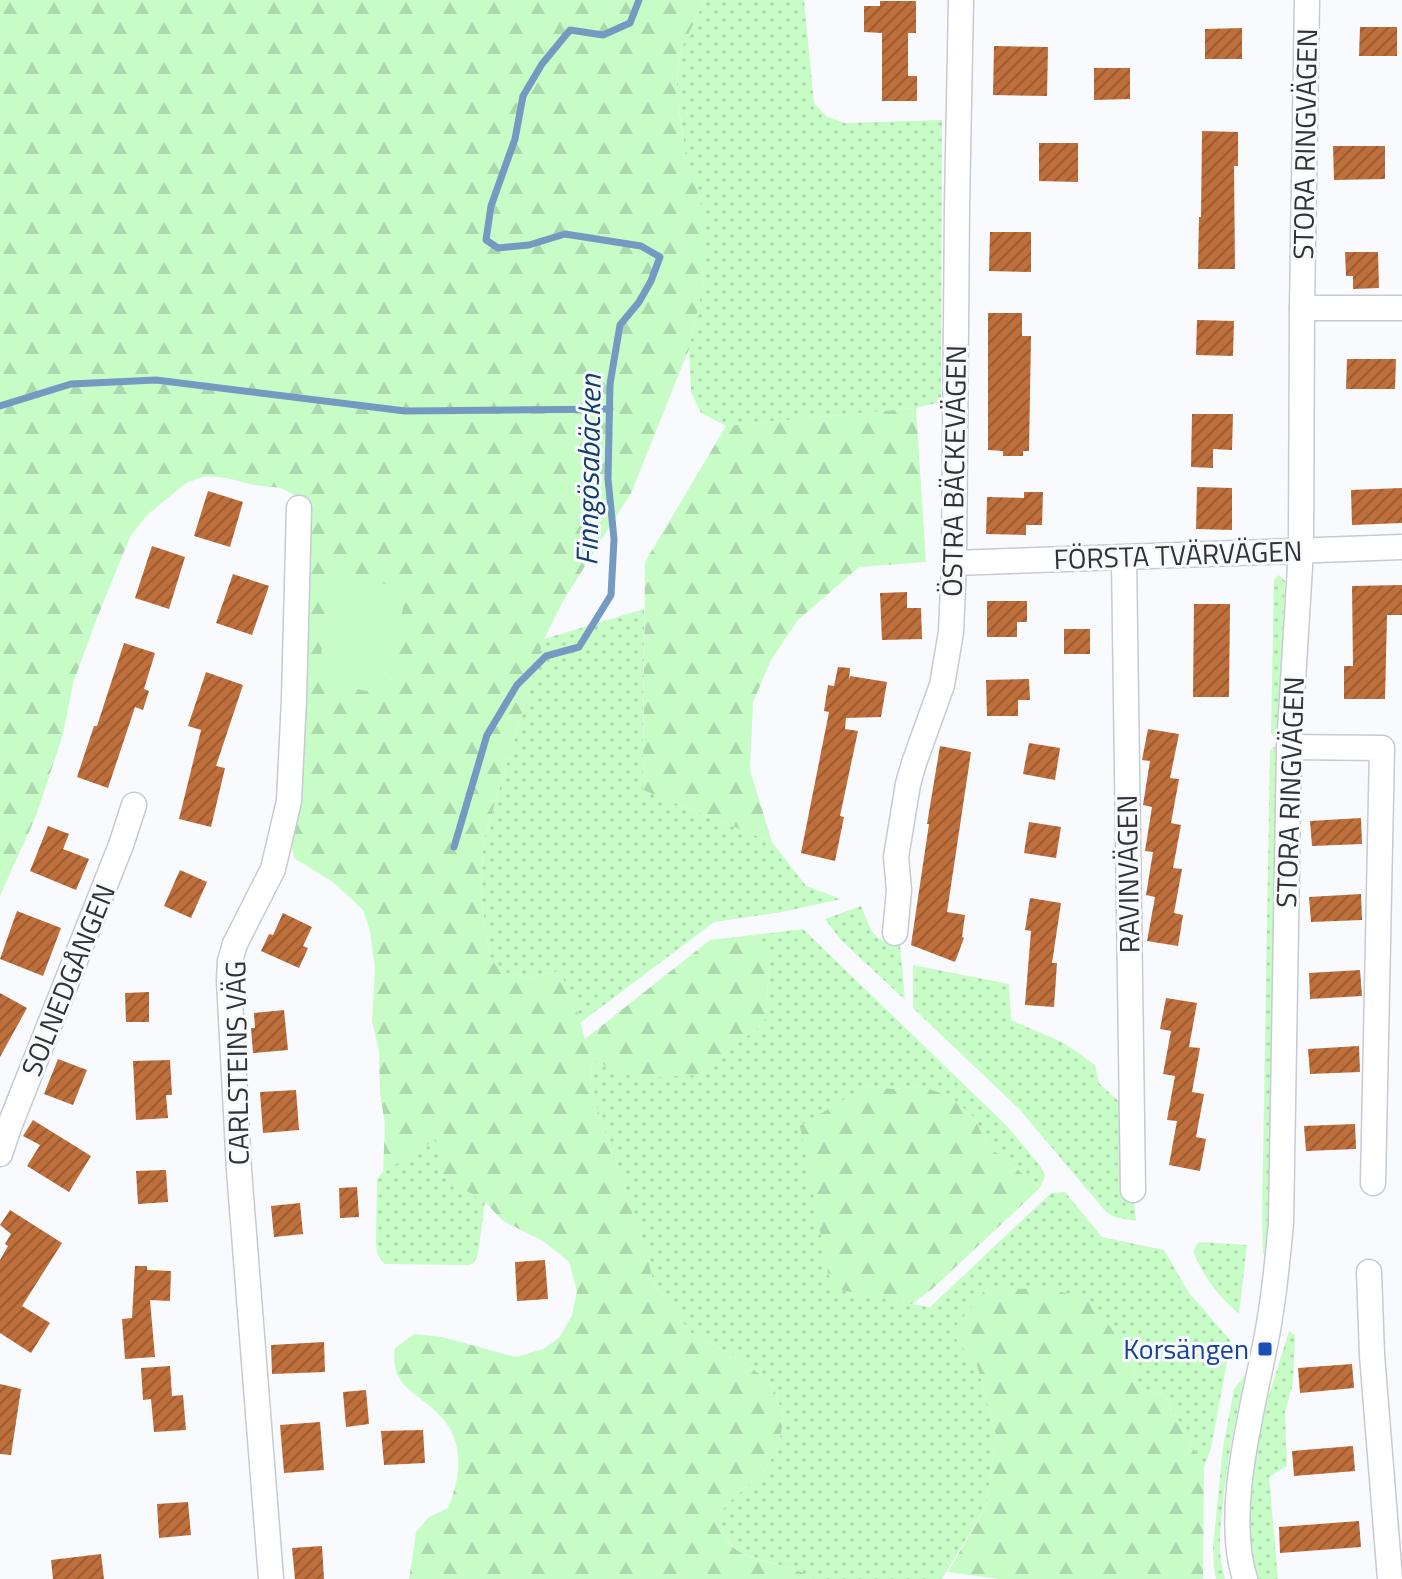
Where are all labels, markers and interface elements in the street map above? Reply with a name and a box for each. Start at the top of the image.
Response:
street label: STORA RINGVÄGEN [1281,28,1328,260]
street label: ÖSTRA BÄCKEVÄGEN [930,345,977,597]
water label: Finngösabäcken [563,373,613,566]
street label: FÖRSTA TVÄRVÄGEN [1053,529,1303,580]
street label: STORA RINGVÄGEN [1264,676,1315,908]
street label: RAVINVÄGEN [1105,794,1150,954]
street label: SOLNEDGÅNGEN [9,877,126,1082]
street label: CARLSTEINS VÄG [213,961,260,1165]
place label: Korsängen [1123,1327,1249,1370]
marker: Korsängen [1256,1340,1274,1358]

